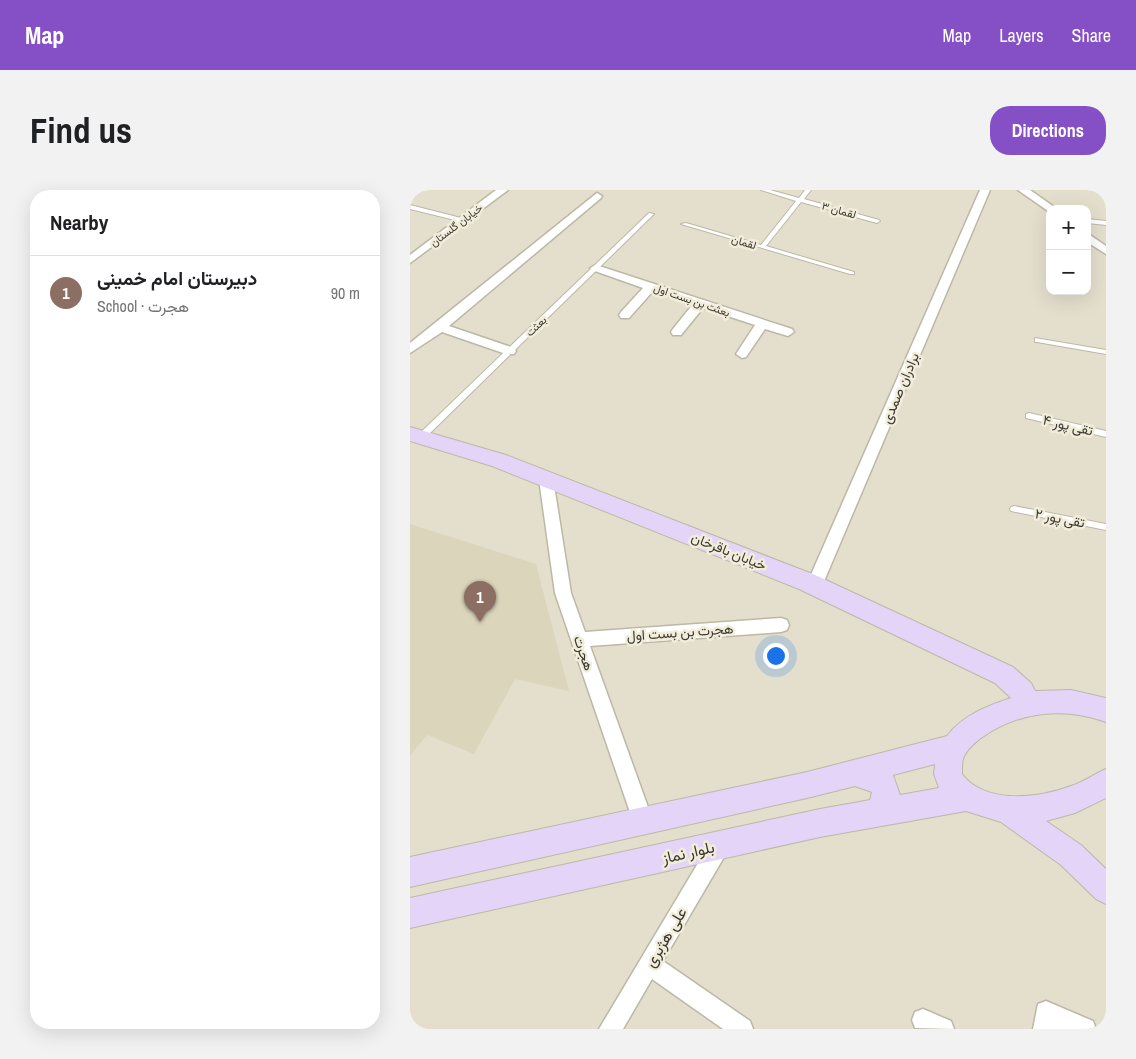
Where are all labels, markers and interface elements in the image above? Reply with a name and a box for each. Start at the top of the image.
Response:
text: Map [25,19,64,51]
text: Map [943,23,971,48]
text: Layers [999,23,1044,48]
text: Share [1072,23,1111,48]
button: Directions [990,106,1106,155]
text: Find us [30,107,132,154]
street label: لقمان ۳ [820,198,858,222]
street label: خیابان گلستان [427,201,485,249]
map controls [1046,205,1091,295]
button: + [1046,205,1091,250]
text: Nearby [50,208,108,237]
street label: لقمان [730,232,758,252]
button: − [1046,250,1091,295]
text: دبیرستان امام خمینی [97,265,257,291]
street label: بعثت بن بست اول [652,280,732,320]
text: 1 [62,282,70,304]
text: 90 m [331,282,360,304]
text: School · هجرت [97,295,189,317]
street label: بعثت [523,313,549,339]
street label: برادران صمدی [877,350,923,426]
street label: تقی پور ۴ [1041,410,1095,441]
street label: تقی پور ۲ [1033,504,1087,533]
street label: خیابان باقرخان [689,528,769,574]
pin: 1 [464,581,496,622]
street label: هجرت بن بست اول [626,619,734,646]
street label: هجرت [570,633,598,673]
your location [763,643,789,669]
street label: بلوار نماز [659,835,716,869]
street label: علی هژبری [638,903,692,971]

